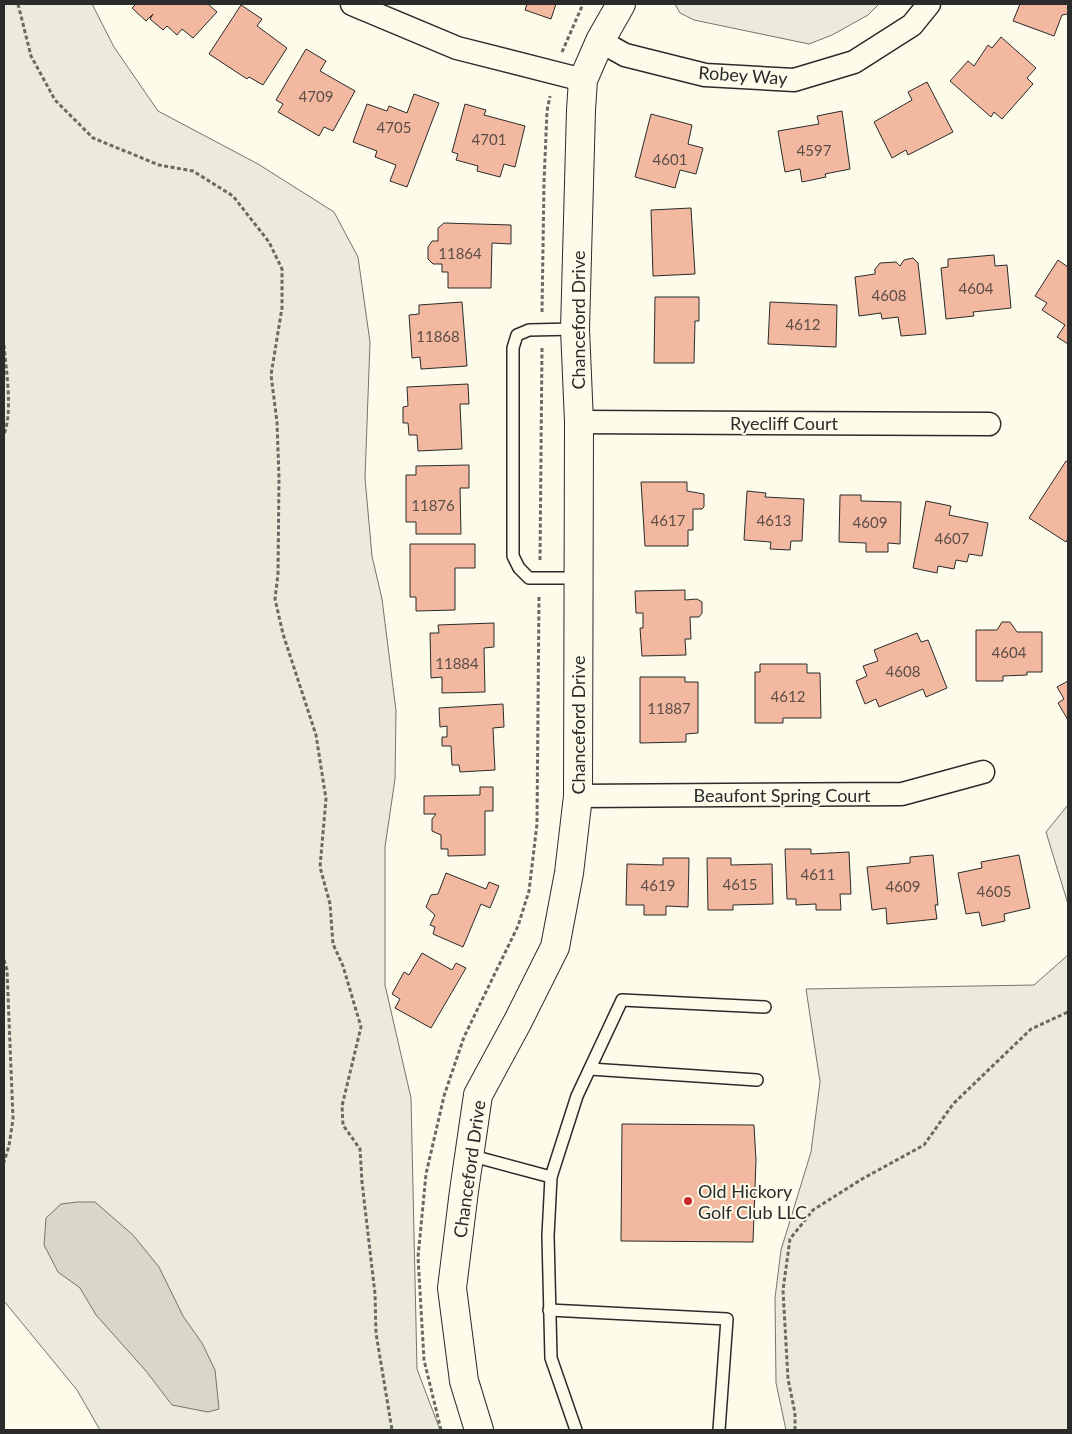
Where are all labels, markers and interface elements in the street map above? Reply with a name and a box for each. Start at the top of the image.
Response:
street label: Robey Way [698,61,789,89]
house number: 4709 [299,87,333,105]
house number: 4705 [377,118,411,136]
house number: 4701 [472,130,506,148]
house number: 4597 [797,141,832,159]
house number: 4601 [653,150,687,168]
house number: 11864 [438,244,482,262]
street label: Chanceford Drive [567,251,589,389]
house number: 4604 [959,279,994,297]
house number: 4608 [872,286,906,304]
house number: 4612 [786,315,820,333]
house number: 11868 [416,327,460,345]
street label: Ryecliff Court [730,412,839,434]
house number: 11876 [411,496,455,514]
house number: 4617 [651,511,686,529]
house number: 4613 [757,511,791,529]
house number: 4609 [853,513,887,531]
house number: 4607 [935,529,970,547]
house number: 4604 [992,643,1027,661]
house number: 11884 [435,654,479,672]
street label: Chanceford Drive [567,656,589,794]
house number: 4608 [886,662,920,680]
house number: 4612 [771,687,805,705]
house number: 11887 [647,699,691,717]
street label: Beaufont Spring Court [694,784,871,806]
house number: 4611 [801,865,835,883]
house number: 4615 [723,875,757,893]
house number: 4619 [641,876,675,894]
house number: 4609 [886,877,920,895]
house number: 4605 [977,882,1011,900]
street label: Chanceford Drive [448,1099,490,1239]
place label: Old Hickory Golf Club LLC [698,1180,807,1223]
marker: Old Hickory Golf Club LLC [682,1195,694,1207]

